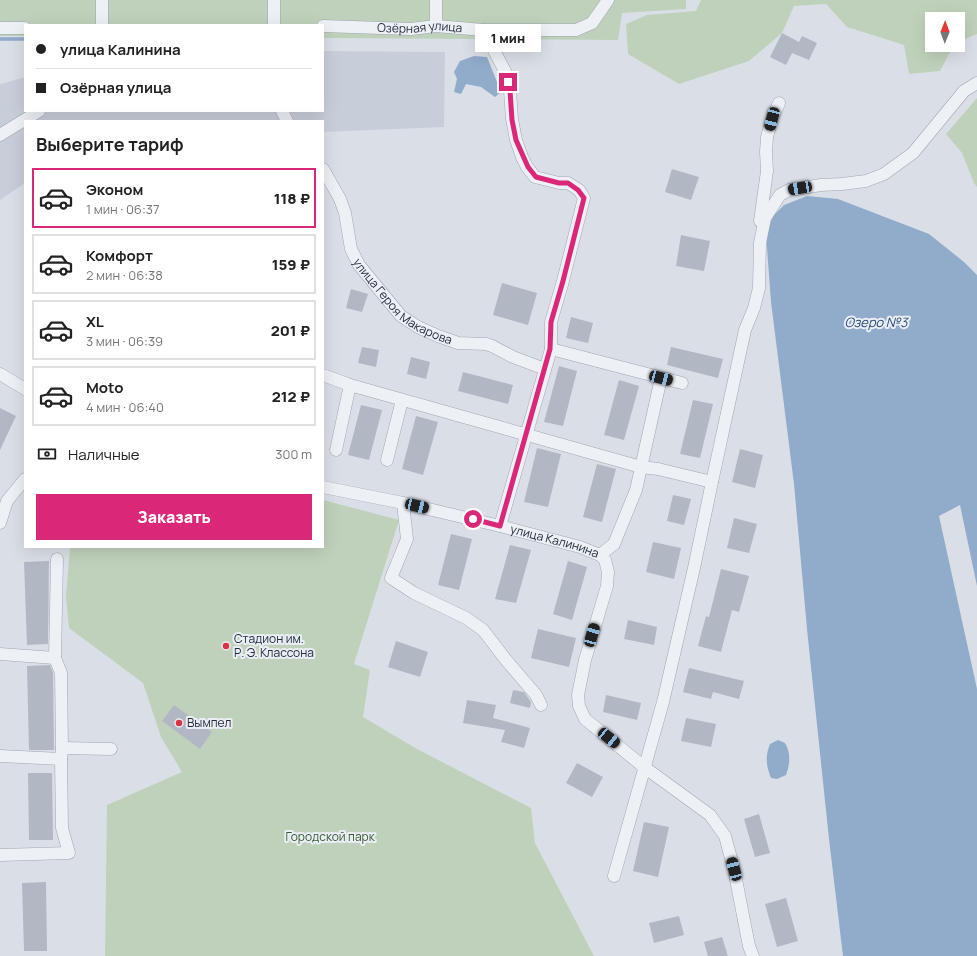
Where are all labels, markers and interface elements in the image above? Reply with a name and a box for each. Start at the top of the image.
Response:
north arrow [925,12,965,52]
map controls [925,12,965,52]
street label: Озёрная улица [377,17,463,37]
callout: 1 мин [475,24,541,52]
text: 1 мин [491,29,525,47]
text: улица Калинина [60,39,181,60]
route end [499,73,517,91]
text: Озёрная улица [60,77,171,98]
car [763,106,781,132]
text: Выберите тариф [36,132,184,156]
text: Эконом [86,179,143,200]
icon: car [38,180,74,216]
car [787,180,813,196]
text: 118 ₽ [274,188,310,209]
text: 1 мин · 06:37 [86,200,159,218]
text: Комфорт [86,245,153,266]
icon: car [38,246,74,282]
text: 159 ₽ [272,254,310,275]
street label: улица Героя Макарова [349,255,455,348]
text: 2 мин · 06:38 [86,266,163,284]
text: XL [86,311,104,332]
icon: car [38,312,74,348]
water label: Озеро №3 [845,313,909,331]
text: 201 ₽ [271,320,310,341]
text: 3 мин · 06:39 [86,332,163,350]
car [648,369,674,387]
text: Moto [86,377,123,398]
icon: car [38,378,74,414]
text: 212 ₽ [272,386,310,407]
text: 4 мин · 06:40 [86,398,164,416]
icon: cash [36,443,58,465]
text: Наличные [68,444,140,465]
text: 300 m [275,445,312,463]
button: Заказать [36,494,312,540]
car [404,497,430,515]
route start [464,510,482,528]
street label: улица Калинина [509,520,602,562]
car [583,622,601,648]
place label: Стадион им. Р. Э. Классона [234,630,314,661]
marker: Стадион им. Р. Э. Классона [221,641,231,651]
place label: Вымпел [187,714,232,731]
marker: Вымпел [174,718,184,728]
car [596,726,622,750]
park label: Городской парк [285,828,376,845]
car [725,856,743,882]

